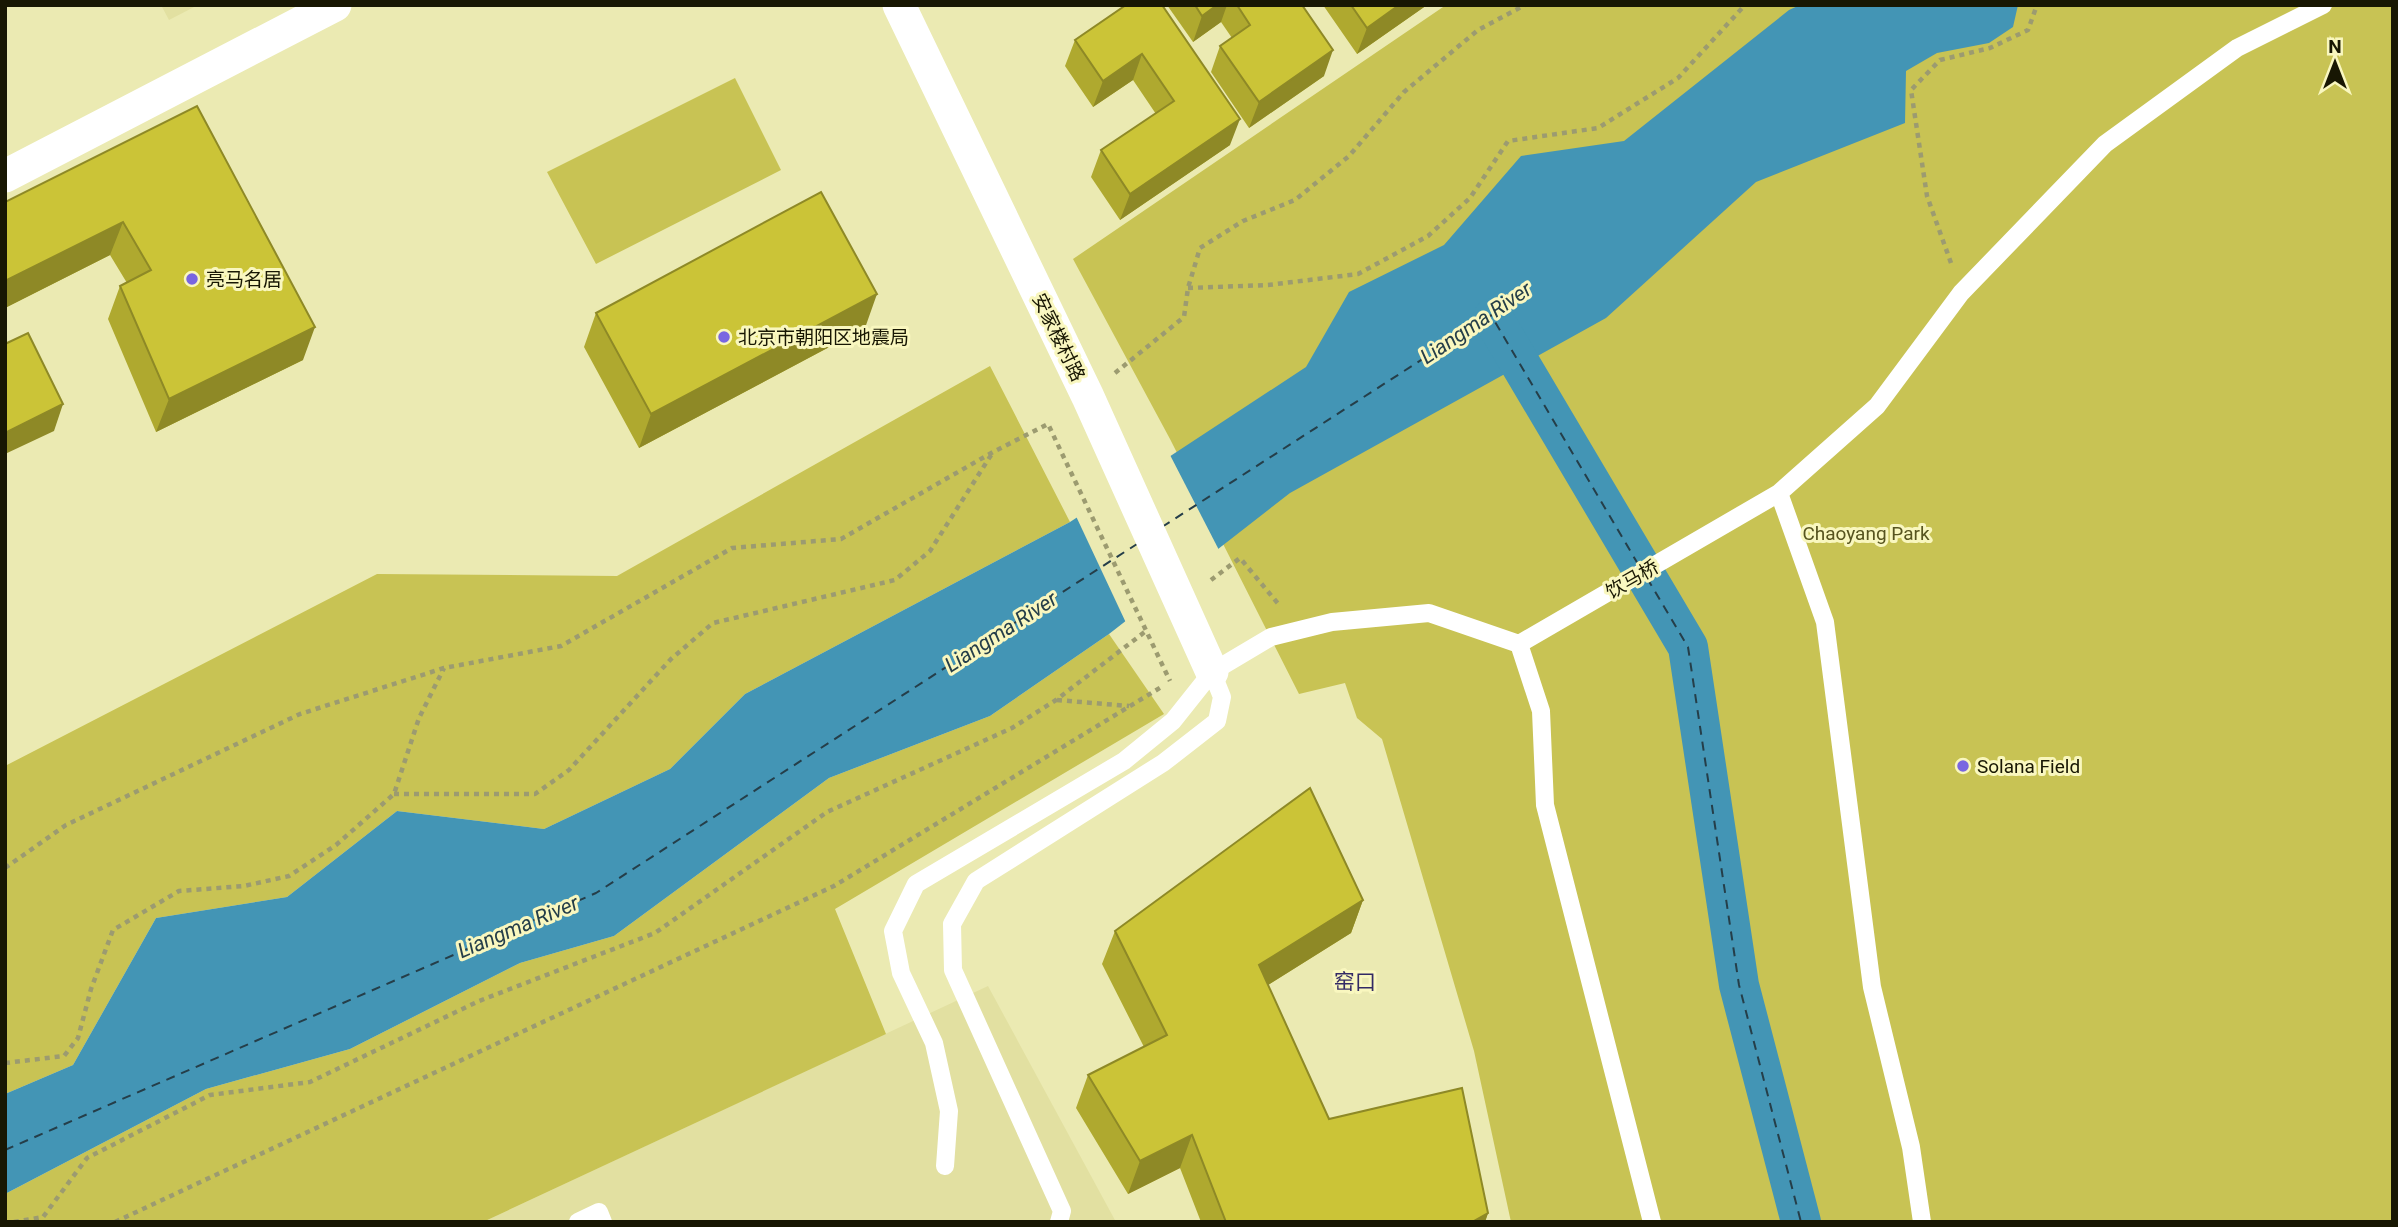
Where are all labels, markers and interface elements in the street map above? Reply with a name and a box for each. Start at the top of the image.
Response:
north arrow [2300,28,2370,98]
text: N [2328,35,2342,58]
place label: 亮马名居 [206,268,282,291]
marker: 亮马名居 [184,271,200,287]
water label: Liangma River [1416,276,1537,369]
street label: 安家楼村路 [1027,289,1090,385]
place label: 北京市朝阳区地震局 [738,326,909,349]
marker: 北京市朝阳区地震局 [716,329,732,345]
park label: Chaoyang Park [1802,522,1930,545]
street label: 饮马桥 [1602,555,1663,604]
water label: Liangma River [940,586,1062,677]
place label: Solana Field [1977,755,2080,778]
marker: Solana Field [1955,758,1971,774]
water label: Liangma River [454,890,583,963]
district label: 窑口 [1334,970,1376,994]

